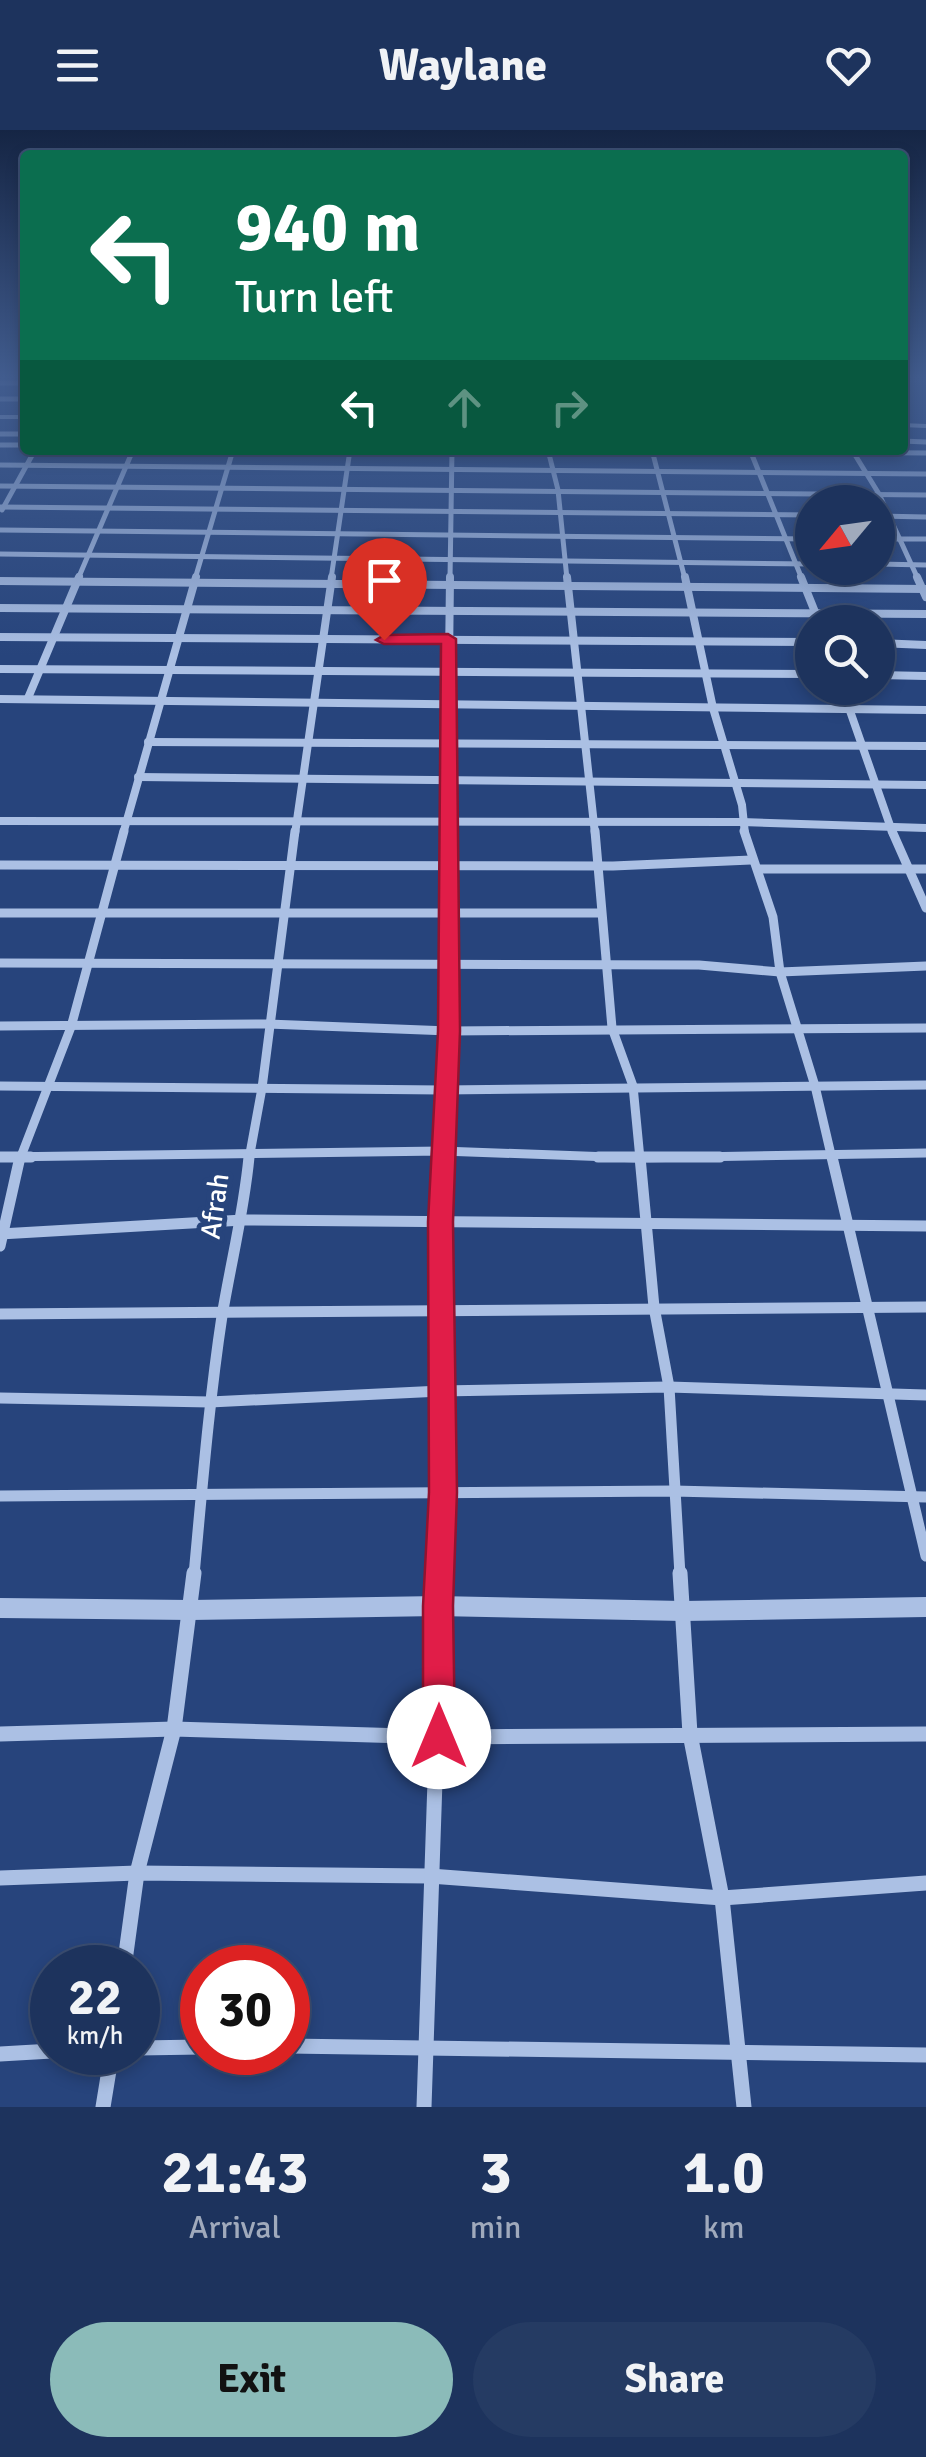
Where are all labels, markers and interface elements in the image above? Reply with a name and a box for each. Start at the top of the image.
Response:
icon: menu [50,38,105,93]
text: Waylane [379,38,547,93]
icon: heart [821,38,876,93]
text: 940 m [235,184,420,270]
icon: left [70,190,200,320]
text: Turn left [235,270,394,325]
icon: left [332,380,387,435]
icon: ahead [437,380,492,435]
icon: right [542,380,597,435]
north arrow [795,485,895,585]
map controls [795,485,895,705]
pin [342,538,427,641]
icon: arrive [357,553,412,608]
button: search [795,605,895,705]
street label: Afrah [194,1171,236,1241]
position arrow [387,1685,491,1789]
speed limit sign: 30 [180,1945,310,2075]
text: 22 [68,1967,122,2029]
text: km/h [67,2020,123,2051]
text: 21:43 [161,2136,309,2210]
text: 3 [479,2136,512,2210]
text: 1.0 [683,2136,765,2210]
text: Arrival [189,2208,281,2247]
text: min [470,2208,521,2247]
text: km [703,2208,745,2247]
button: Exit [50,2322,453,2437]
button: Share [473,2322,876,2437]

